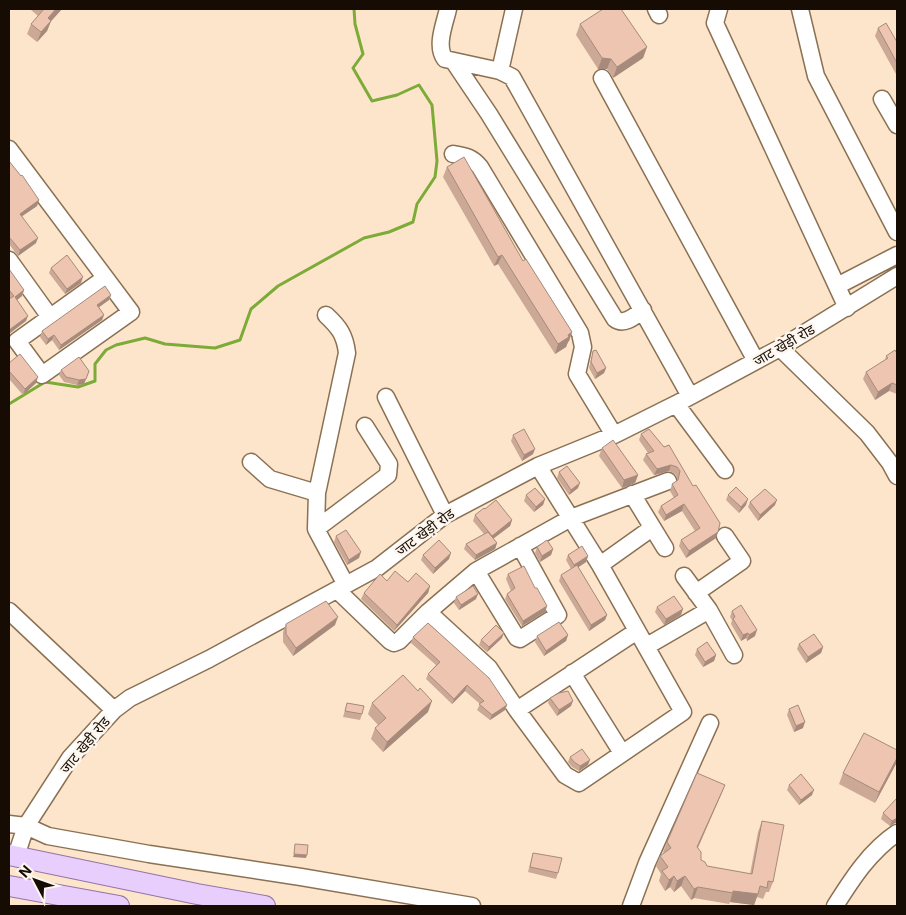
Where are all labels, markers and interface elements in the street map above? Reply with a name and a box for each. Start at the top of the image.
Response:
street label: जाट खेड़ी रोड [750,320,818,369]
street label: जाट खेड़ी रोड [392,504,458,559]
street label: जाट खेड़ी रोड [56,713,113,776]
north arrow [10,855,60,905]
text: N [15,862,35,881]

